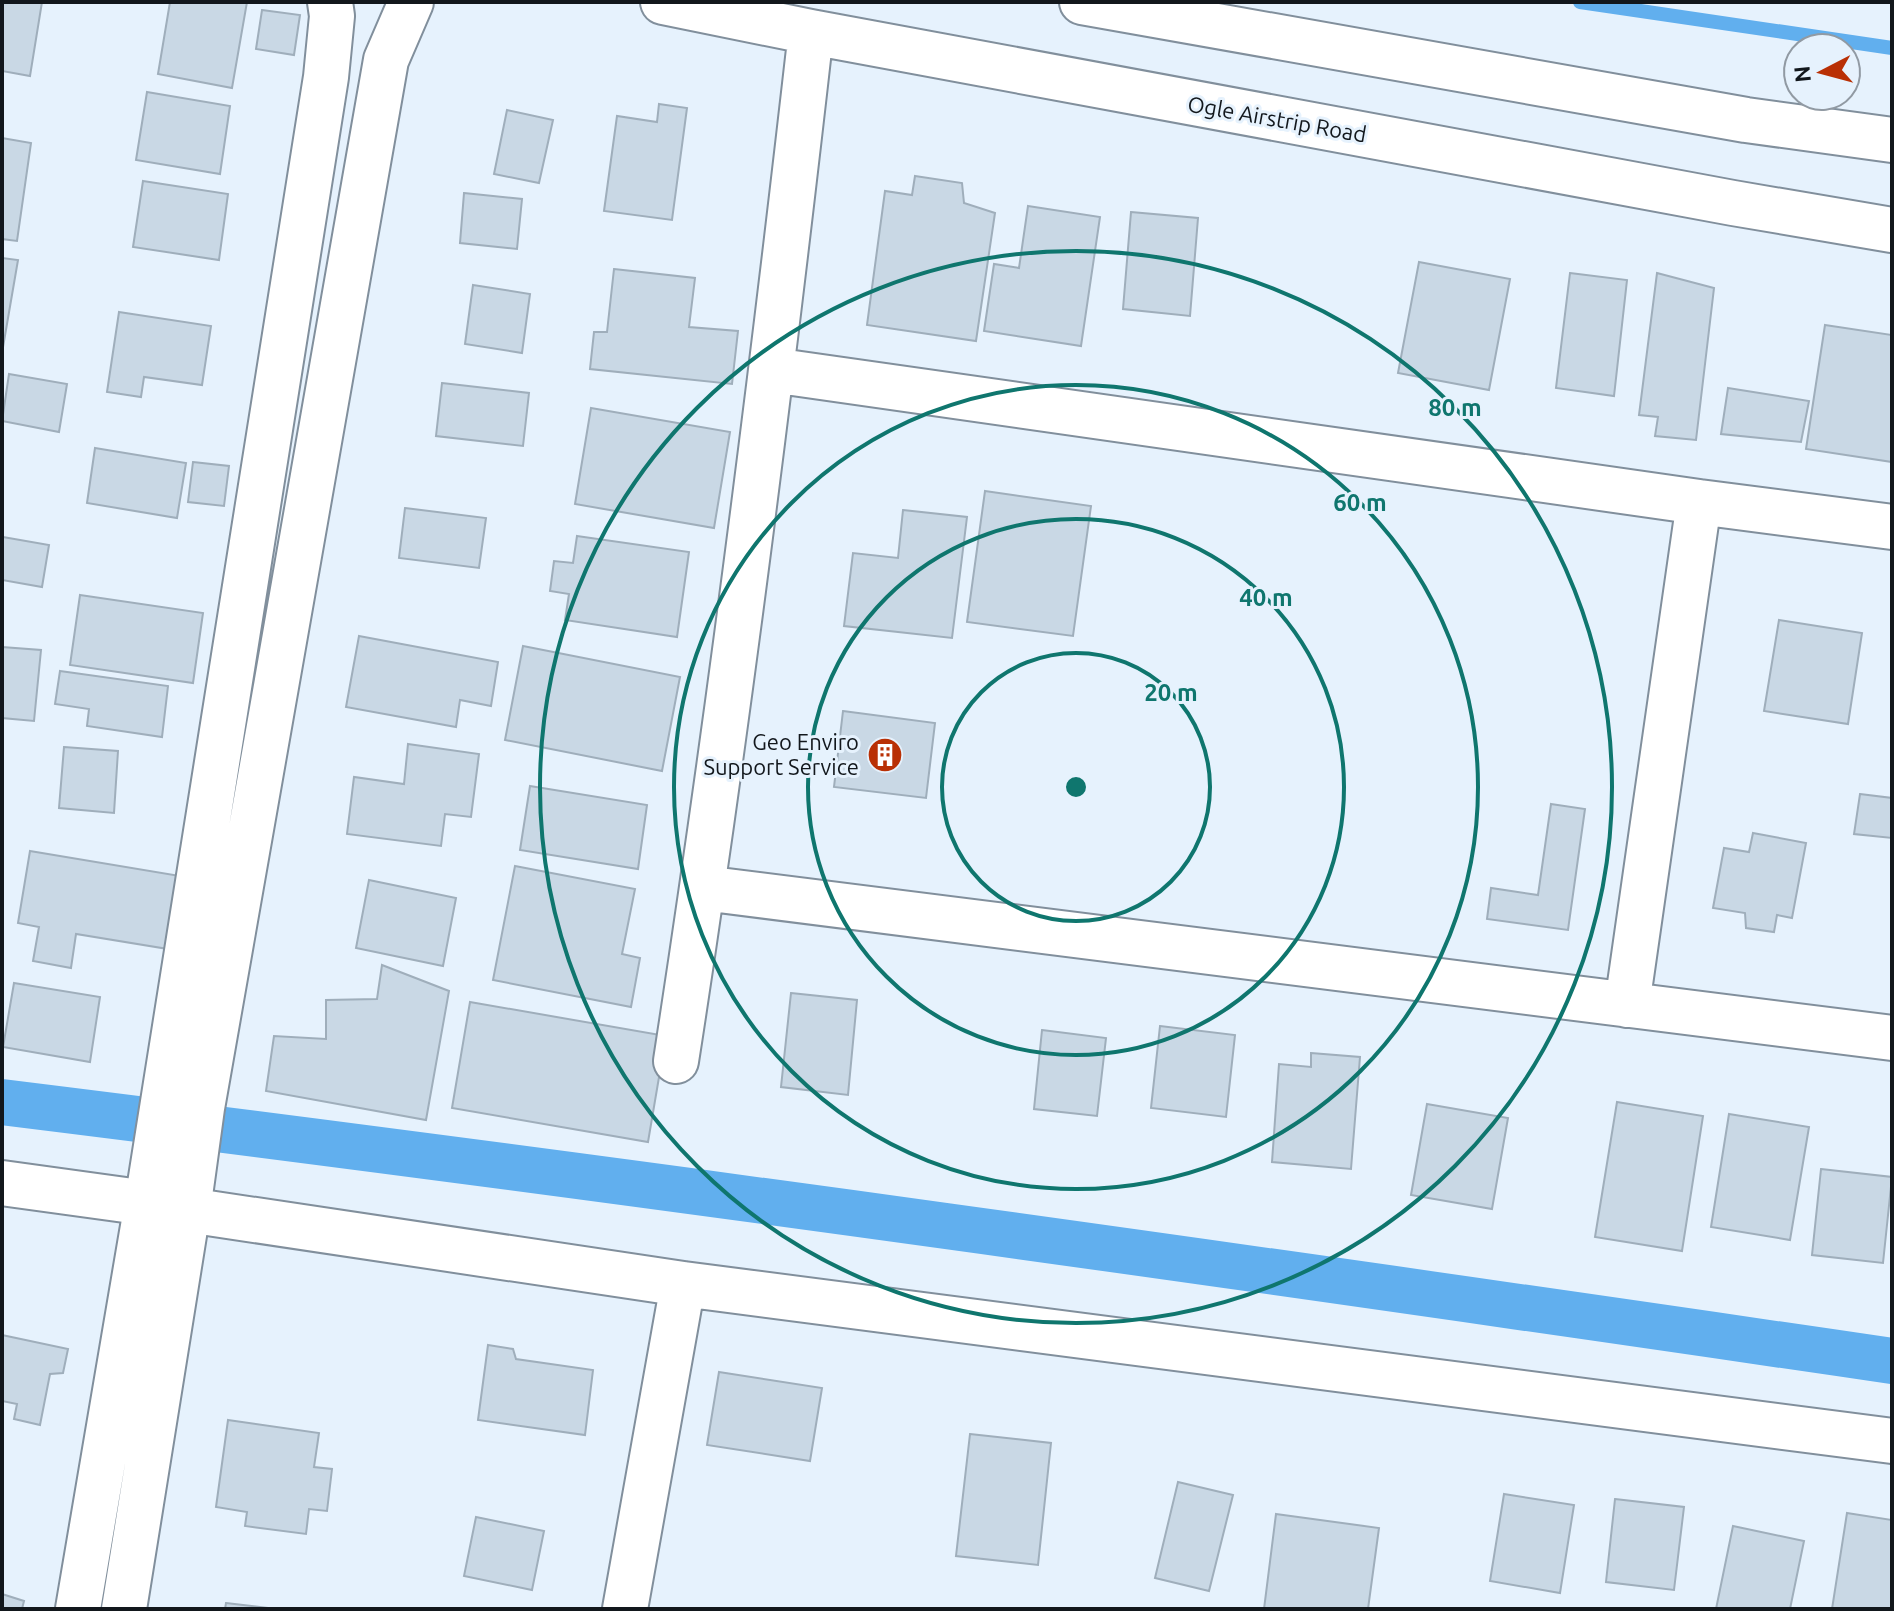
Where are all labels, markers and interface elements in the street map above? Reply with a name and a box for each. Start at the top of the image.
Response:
north arrow [1782,32,1862,112]
text: N [1788,65,1815,84]
street label: Ogle Airstrip Road [1186,90,1368,147]
text: 80 m [1428,394,1482,421]
text: 60 m [1333,489,1387,516]
text: 40 m [1239,584,1293,611]
text: 20 m [1144,679,1198,706]
place label: Geo Enviro Support Service [703,729,859,779]
building icon: Geo Enviro Support Service [866,736,904,774]
centre of rings [1062,773,1090,801]

